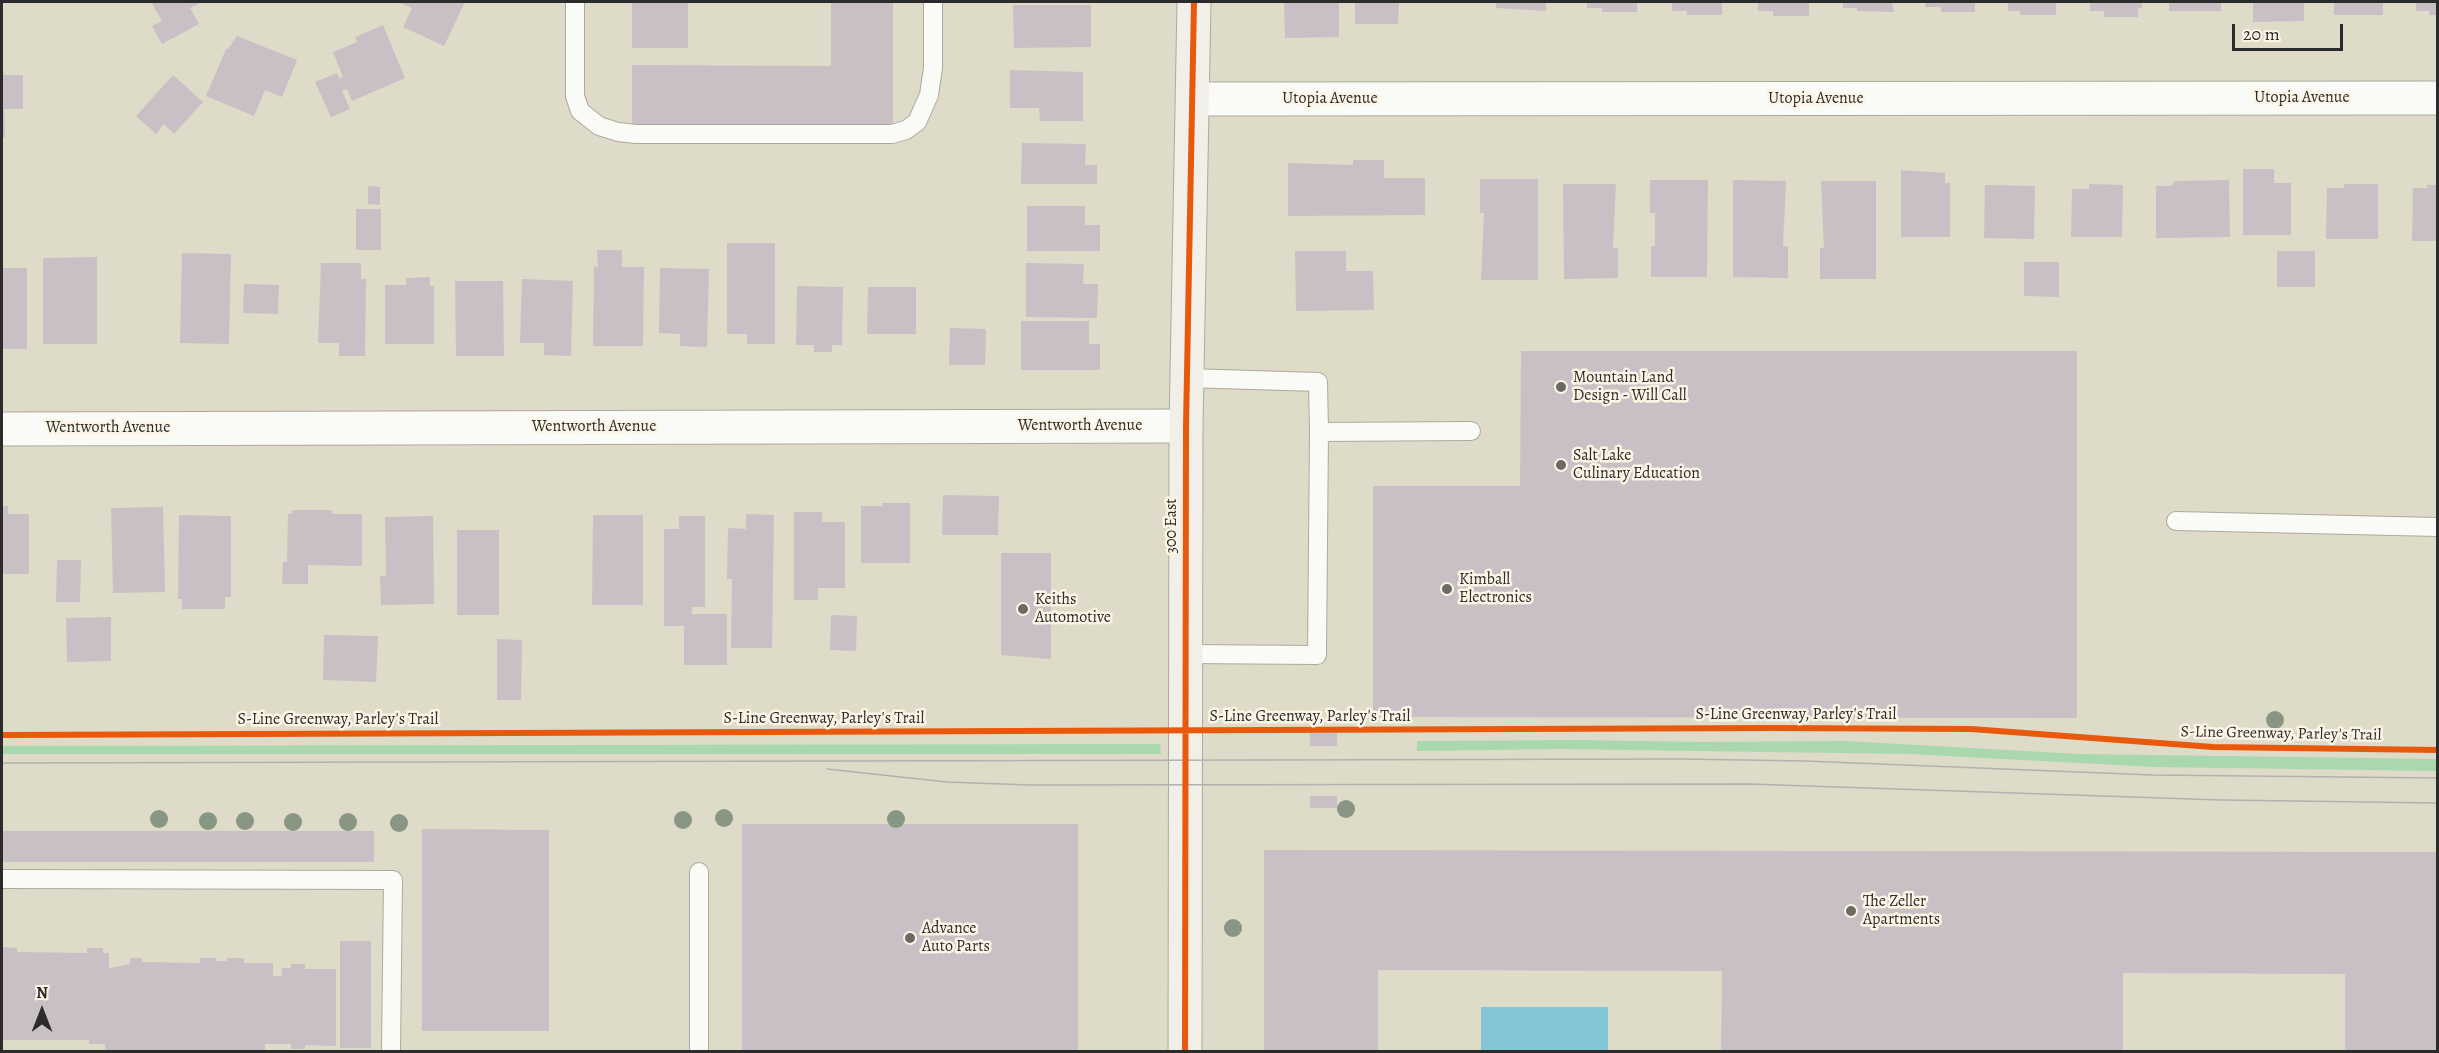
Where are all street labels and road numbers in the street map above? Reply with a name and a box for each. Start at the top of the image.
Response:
street label: Utopia Avenue [2254,88,2350,108]
street label: Utopia Avenue [1282,89,1378,109]
street label: Utopia Avenue [1768,89,1864,109]
street label: Wentworth Avenue [1018,416,1142,436]
street label: Wentworth Avenue [532,417,656,437]
street label: Wentworth Avenue [46,418,170,438]
street label: 300 East [1162,498,1182,554]
street label: S-Line Greenway, Parley's Trail [1696,705,1896,725]
street label: S-Line Greenway, Parley's Trail [1210,707,1410,727]
street label: S-Line Greenway, Parley's Trail [724,709,924,729]
street label: S-Line Greenway, Parley's Trail [238,710,438,730]
street label: S-Line Greenway, Parley's Trail [2180,723,2382,745]

